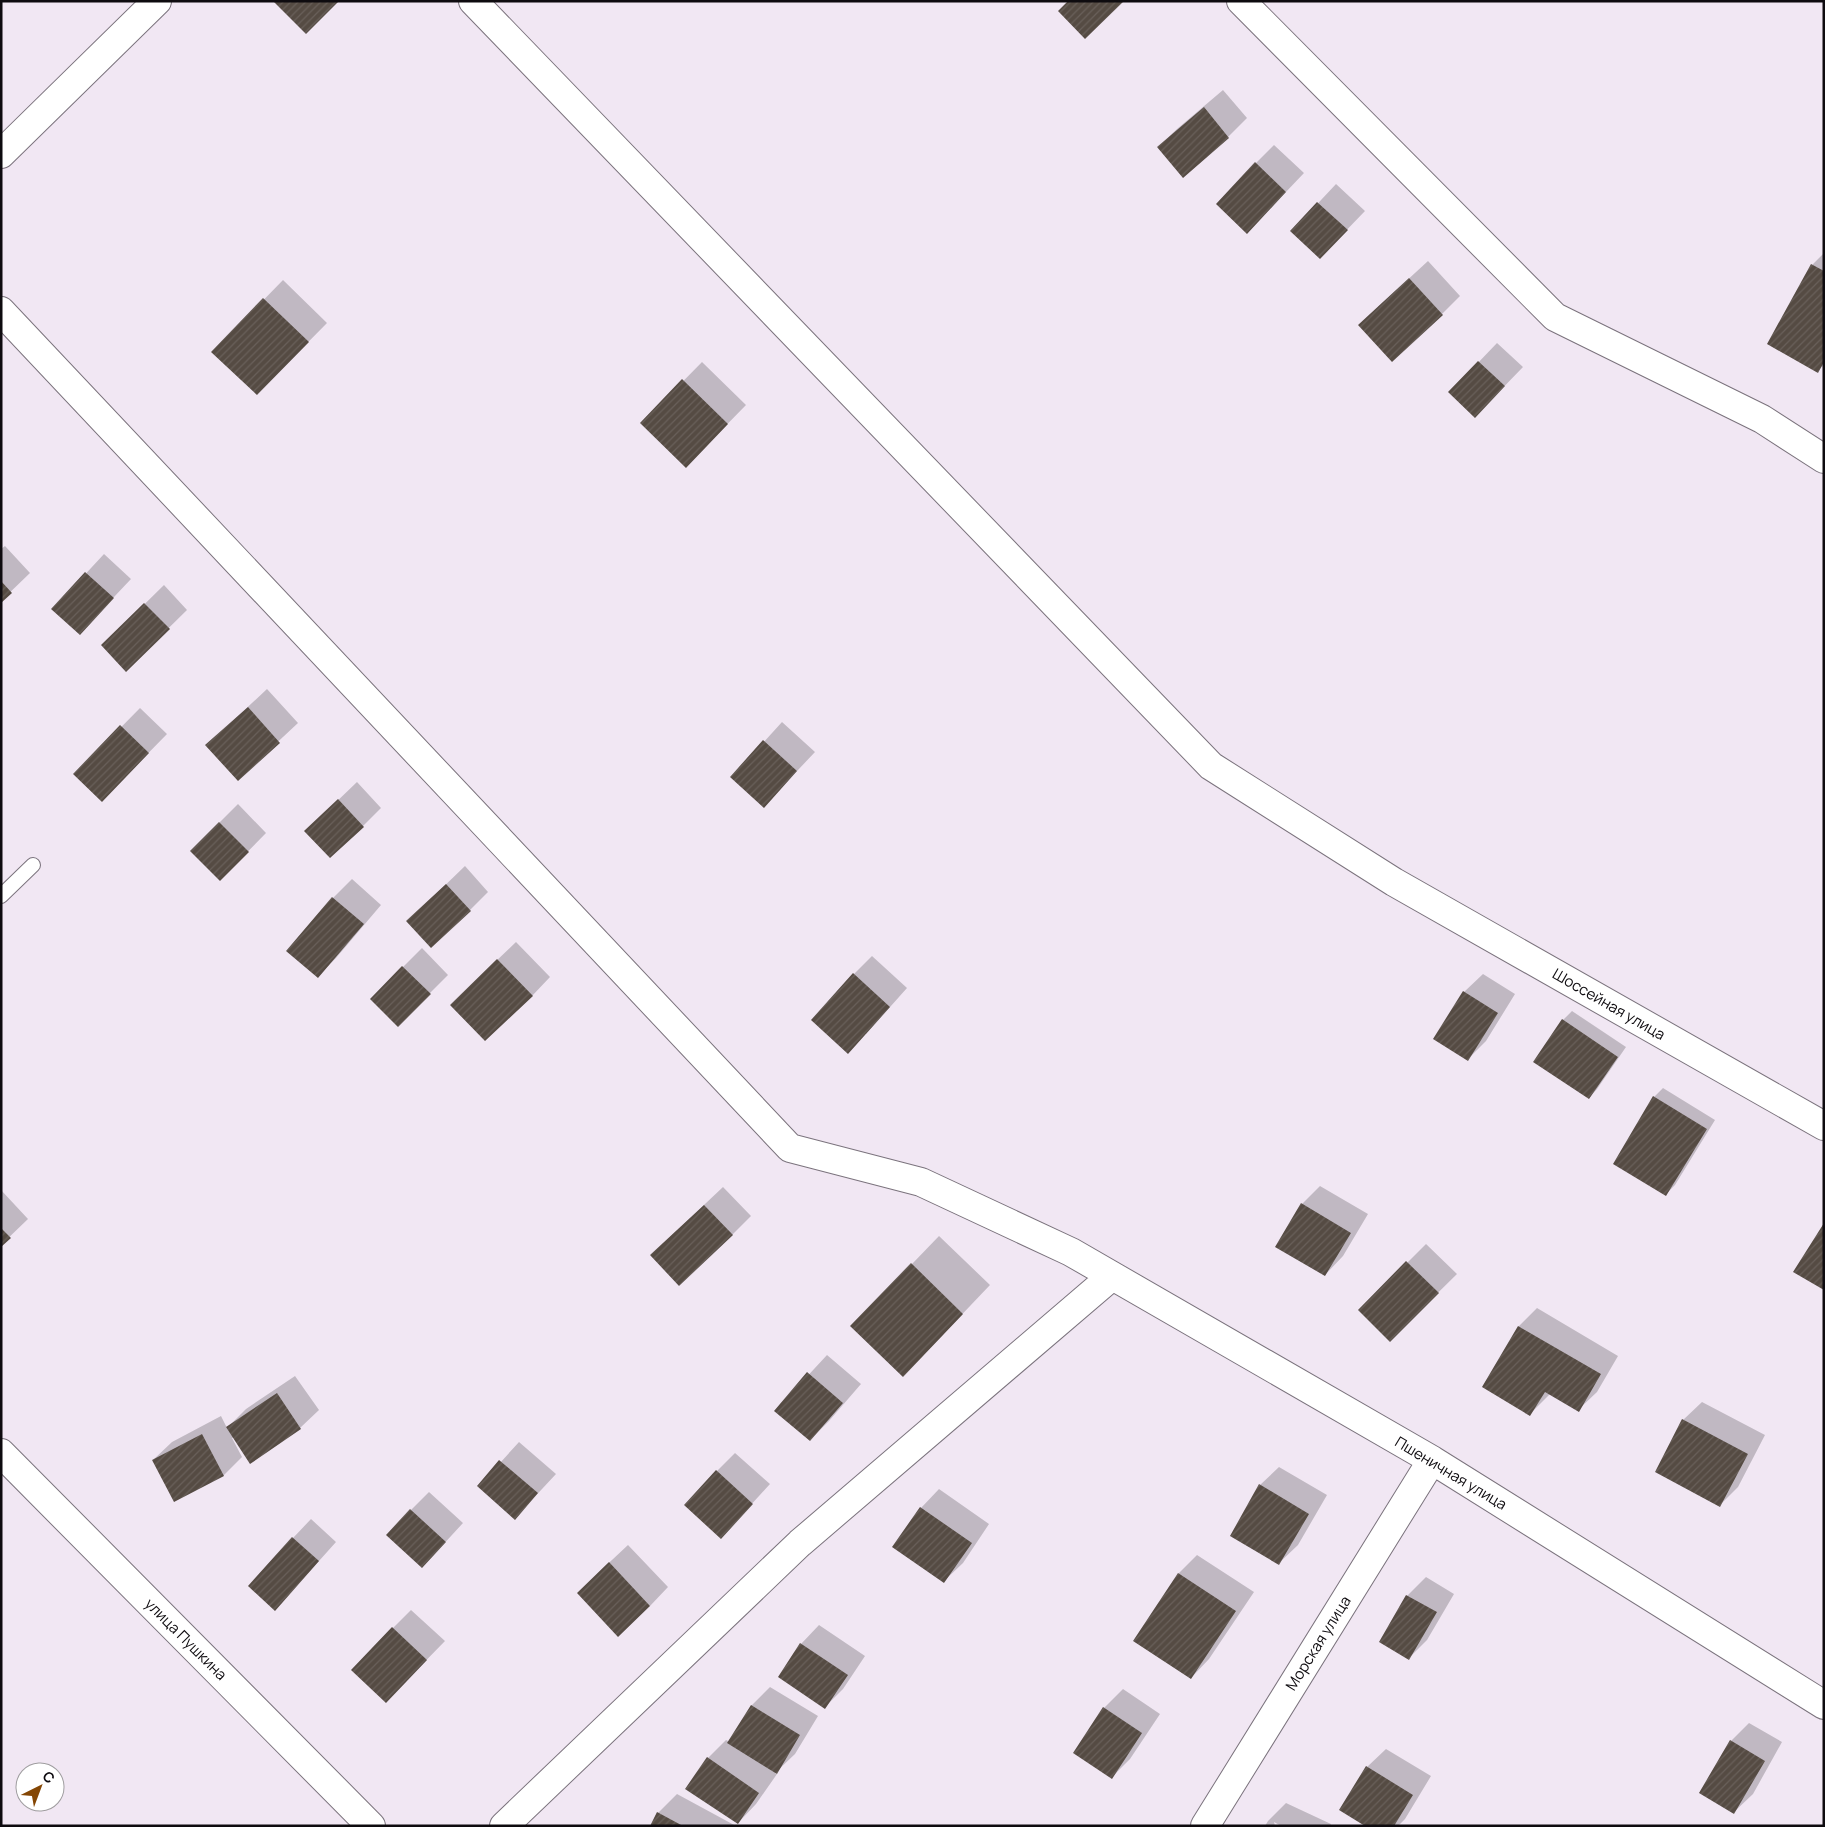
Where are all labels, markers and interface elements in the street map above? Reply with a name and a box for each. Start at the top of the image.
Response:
street label: Шоссейная улица [1549,963,1669,1045]
street label: Пшеничная улица [1391,1431,1511,1515]
street label: Морская улица [1280,1592,1356,1694]
street label: улица Пушкина [140,1593,232,1685]
north arrow [15,1762,65,1812]
text: С [39,1766,59,1787]

